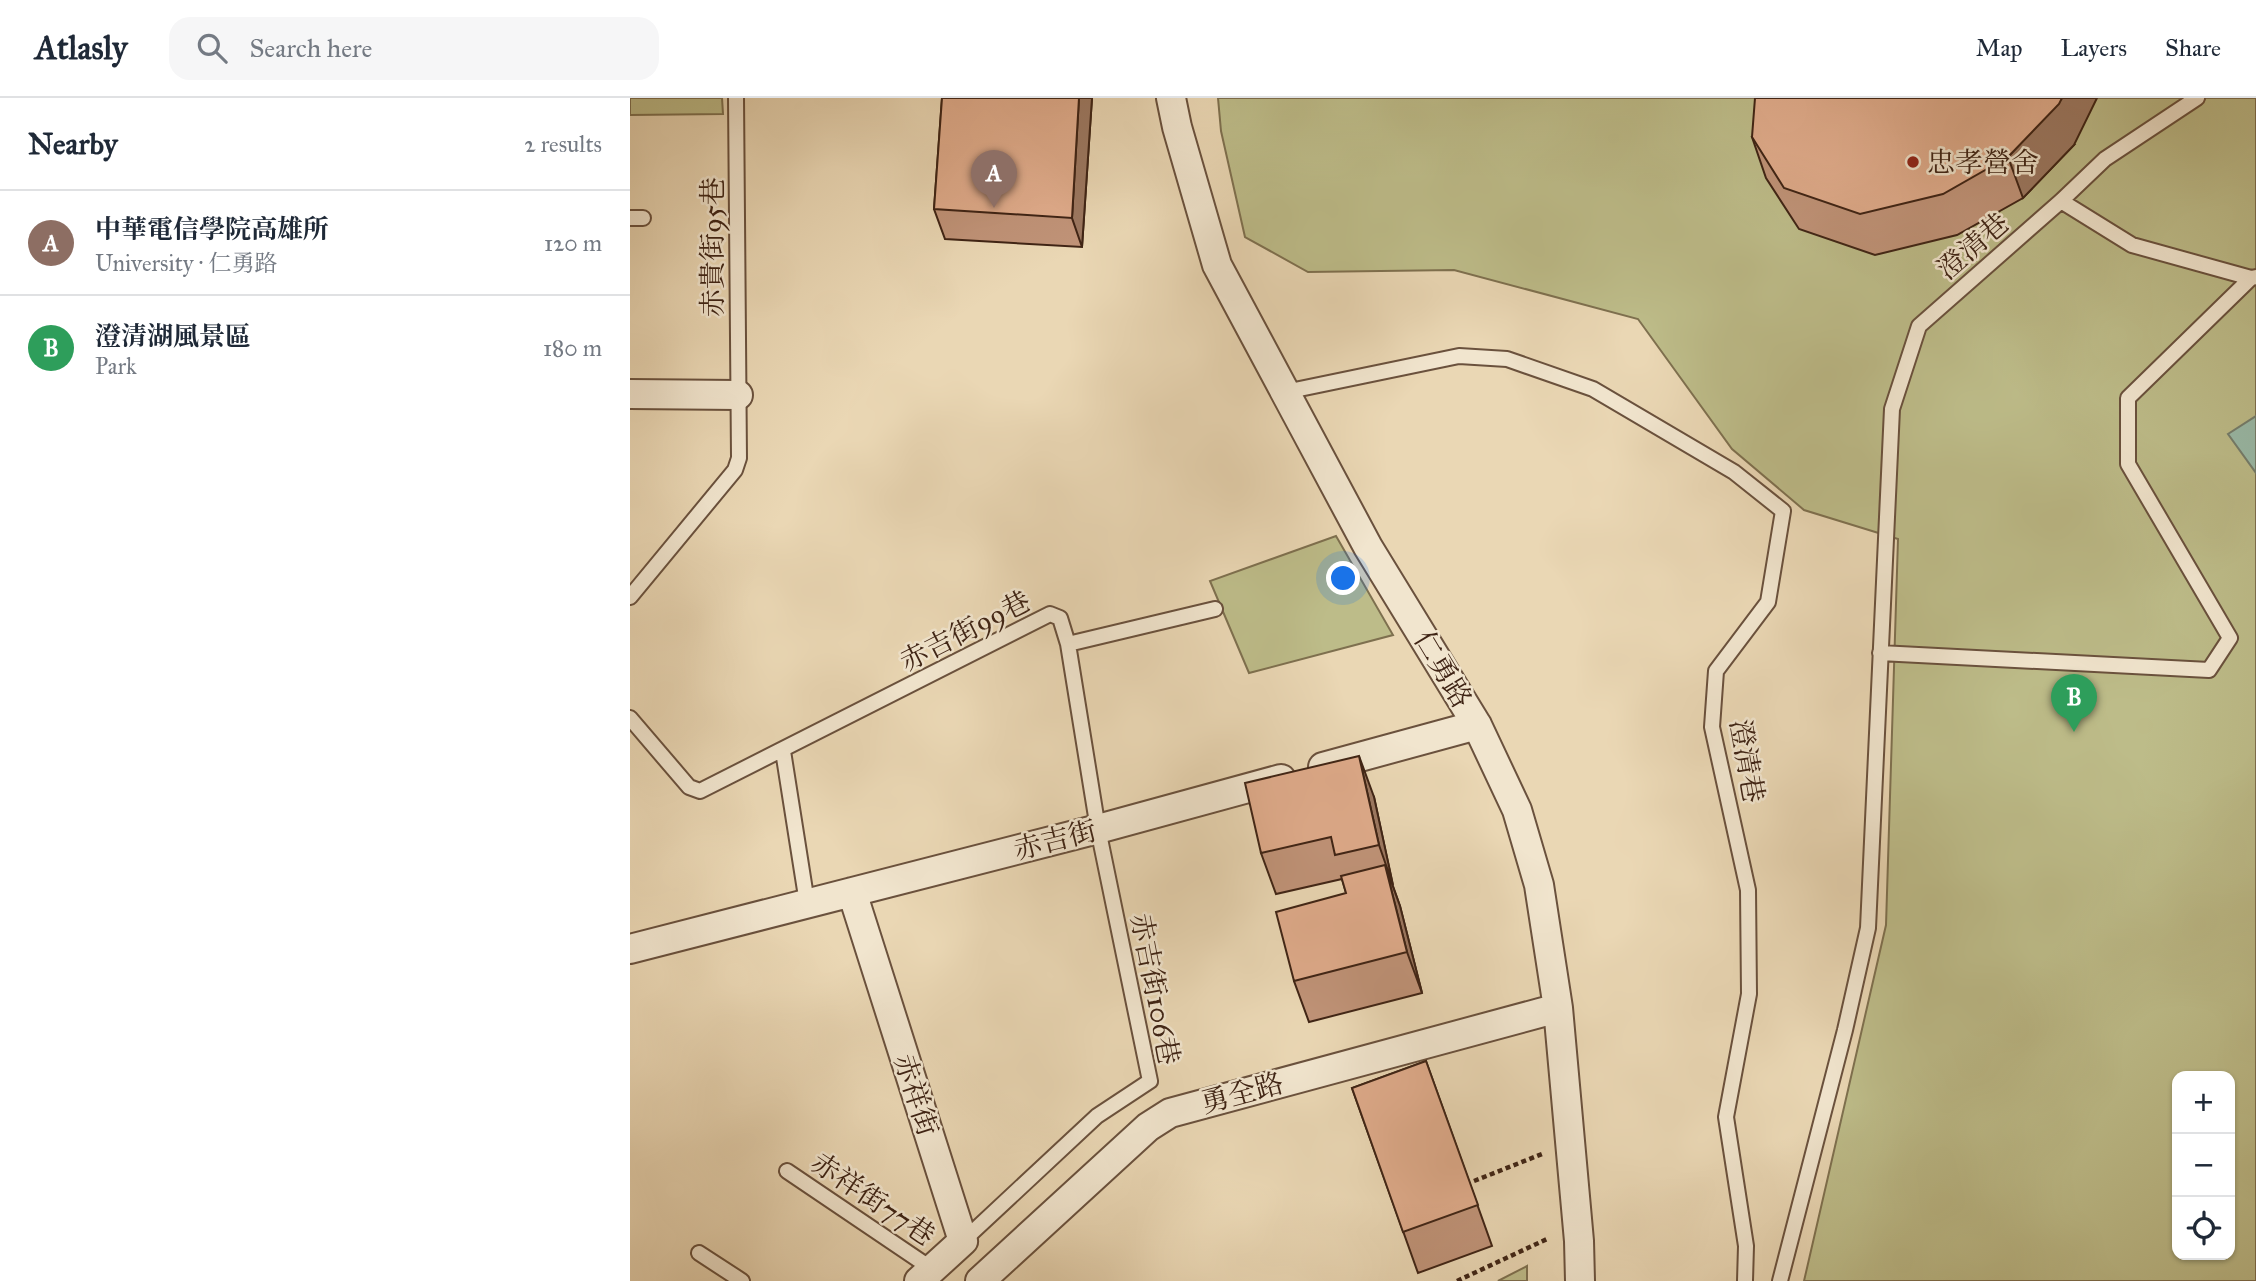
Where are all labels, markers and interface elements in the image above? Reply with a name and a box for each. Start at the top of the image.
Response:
search box [169,17,659,80]
text: Atlasly [35,28,127,68]
icon: search [193,29,231,67]
text: Search here [249,32,372,64]
text: Map [1976,33,2023,63]
text: Layers [2061,33,2127,63]
text: Share [2165,33,2221,63]
text: Nearby [28,126,118,162]
text: 2 results [524,130,602,158]
place label: 忠孝營舍 [1927,145,2039,180]
pin: A [971,150,1017,208]
marker: 忠孝營舍 [1905,154,1921,170]
street label: 赤貴街95巷 [695,177,730,317]
street label: 澄清巷 [1930,205,2016,287]
text: 中華電信學院高雄所 [95,213,329,245]
text: A [43,229,59,257]
text: 120 m [544,229,602,257]
text: University · 仁勇路 [95,249,278,277]
text: 澄清湖風景區 [95,320,251,352]
text: B [43,334,59,362]
text: 180 m [543,334,602,362]
text: Park [95,352,137,380]
your location [1326,561,1360,595]
street label: 赤吉街99巷 [894,583,1036,679]
street label: 仁勇路 [1406,624,1480,714]
pin: B [2051,674,2097,732]
street label: 澄清巷 [1722,717,1772,805]
street label: 赤吉街 [1010,813,1100,867]
street label: 赤吉街106巷 [1123,910,1187,1068]
street label: 赤祥街 [886,1050,946,1140]
street label: 勇全路 [1197,1065,1287,1121]
map controls [2172,1071,2235,1260]
button: + [2172,1071,2235,1134]
button: − [2172,1134,2235,1197]
street label: 赤祥街77巷 [804,1145,942,1253]
button: locate [2172,1197,2235,1260]

